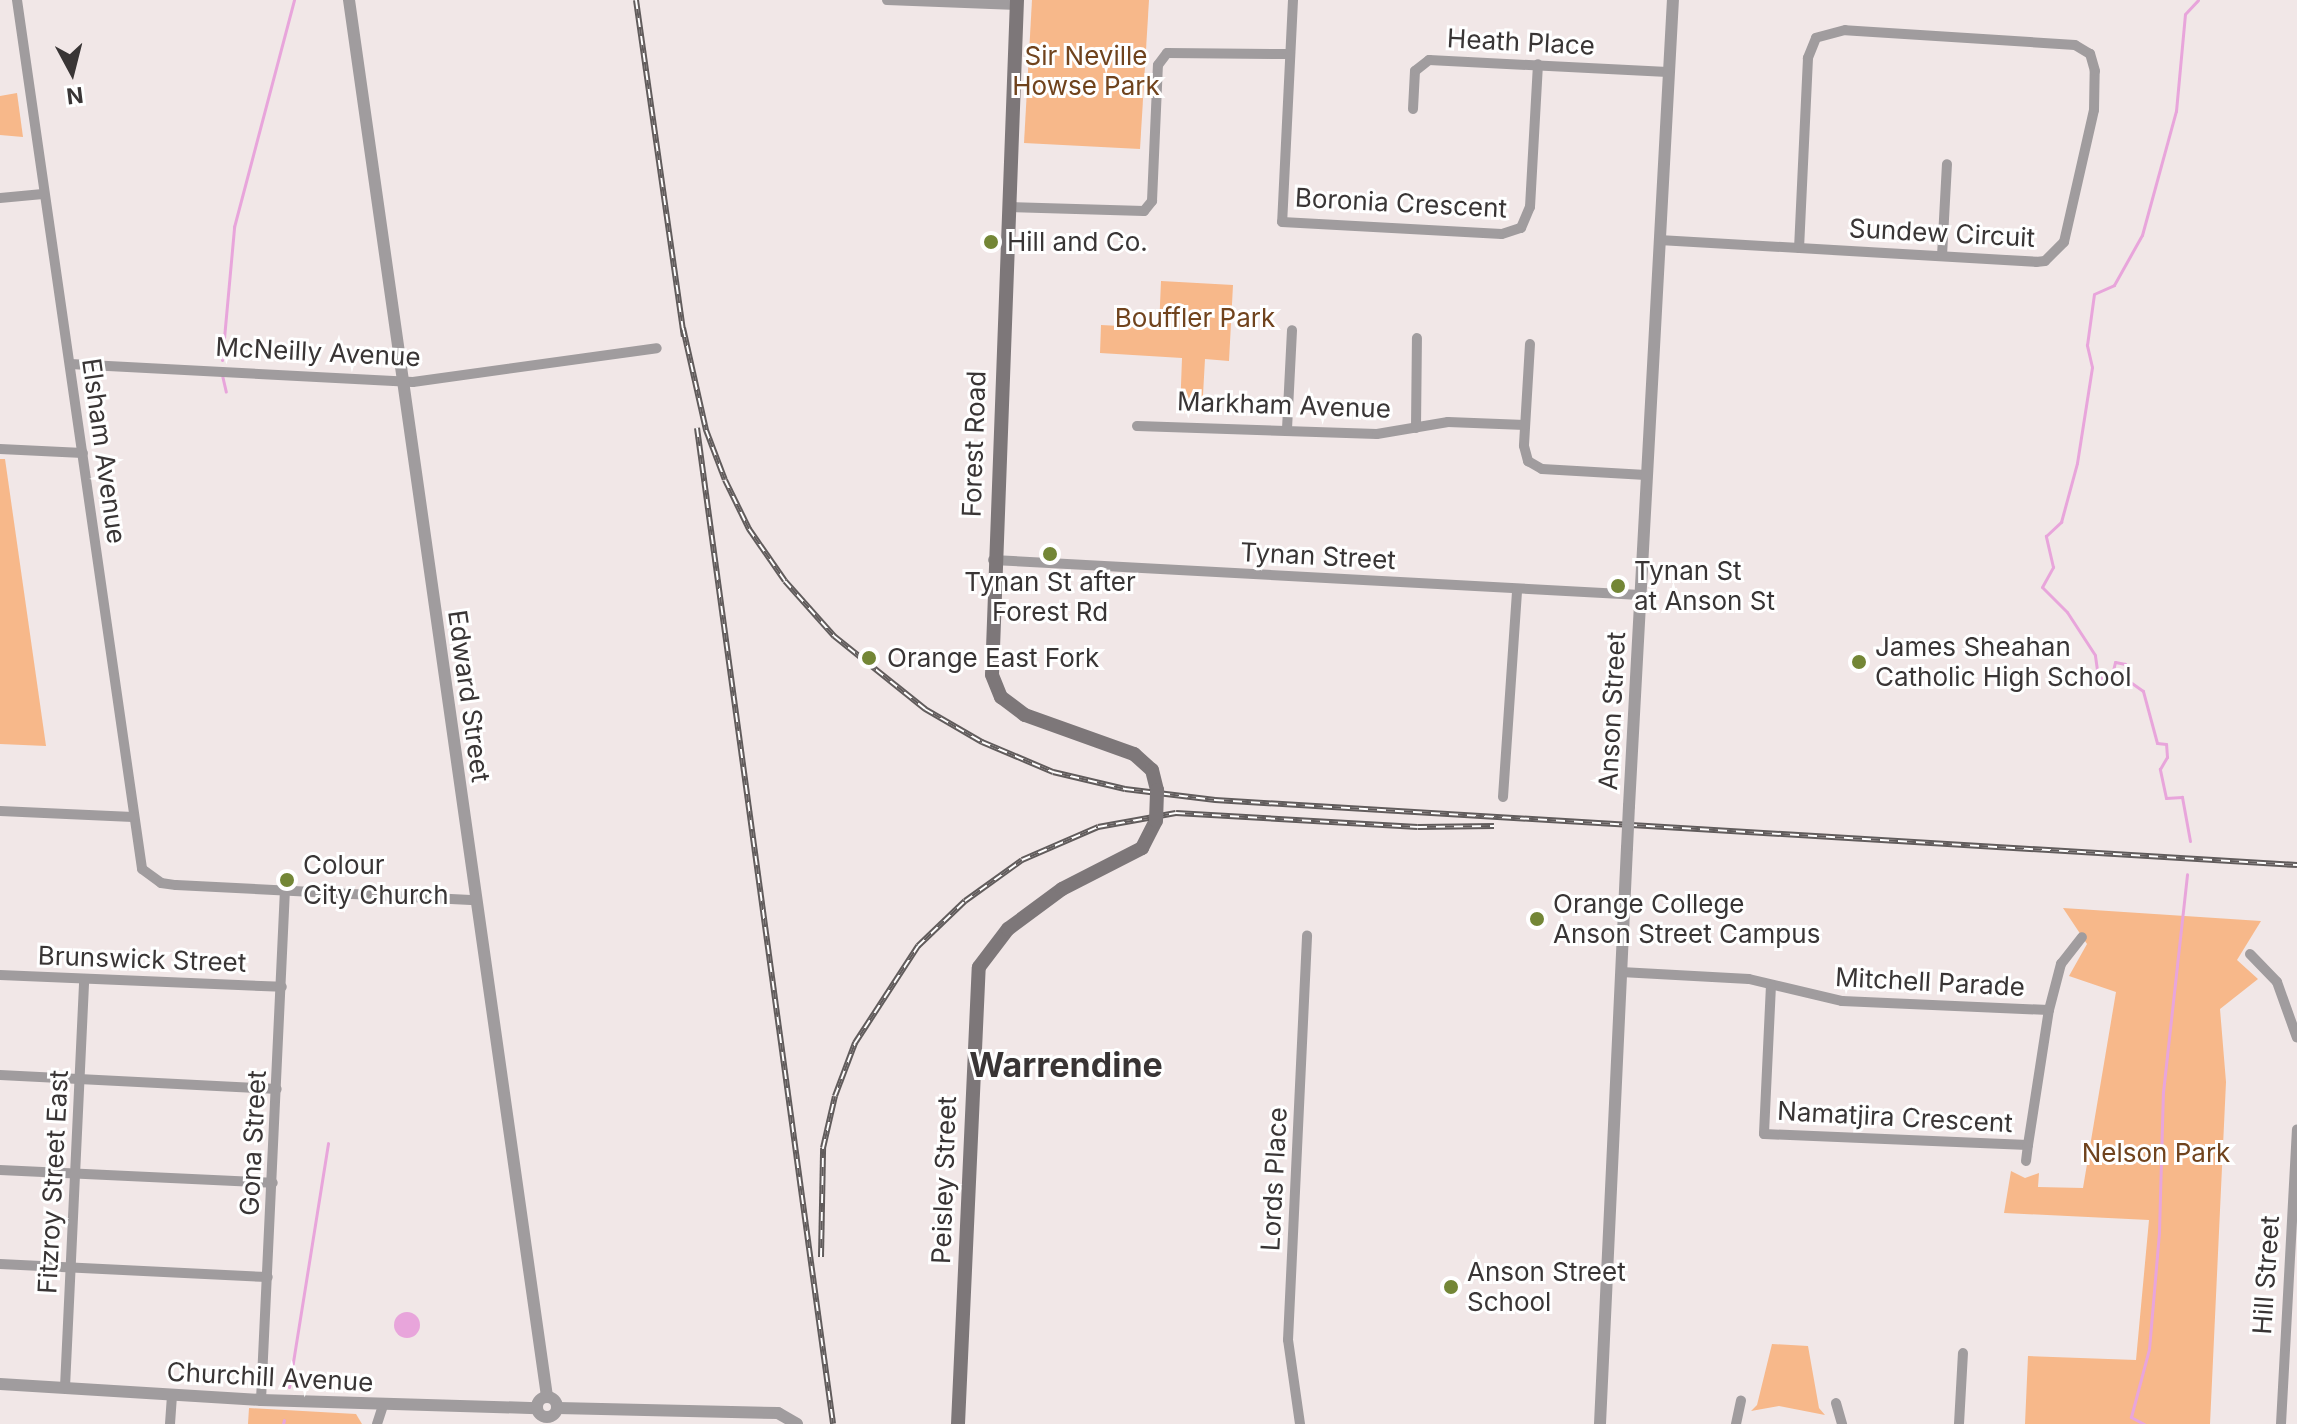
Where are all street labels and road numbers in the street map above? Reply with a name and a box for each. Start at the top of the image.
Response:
street label: Heath Place [1446,23,1596,61]
street label: Boronia Crescent [1294,182,1508,224]
street label: Sundew Circuit [1848,213,2036,253]
street label: McNeilly Avenue [215,331,421,373]
street label: Elsham Avenue [76,356,132,546]
street label: Forest Road [956,370,992,518]
street label: Markham Avenue [1177,386,1391,424]
street label: Tynan Street [1239,536,1397,576]
street label: Edward Street [441,608,497,784]
street label: Anson Street [1592,631,1632,791]
street label: Brunswick Street [37,940,247,978]
street label: Mitchell Parade [1834,961,2026,1003]
street label: Fitzroy Street East [32,1069,74,1295]
street label: Gona Street [234,1069,272,1217]
street label: Namatjira Crescent [1776,1095,2014,1139]
street label: Peisley Street [925,1096,963,1264]
street label: Lords Place [1255,1106,1293,1252]
street label: Hill Street [2246,1215,2286,1335]
street label: Churchill Avenue [166,1356,374,1398]

